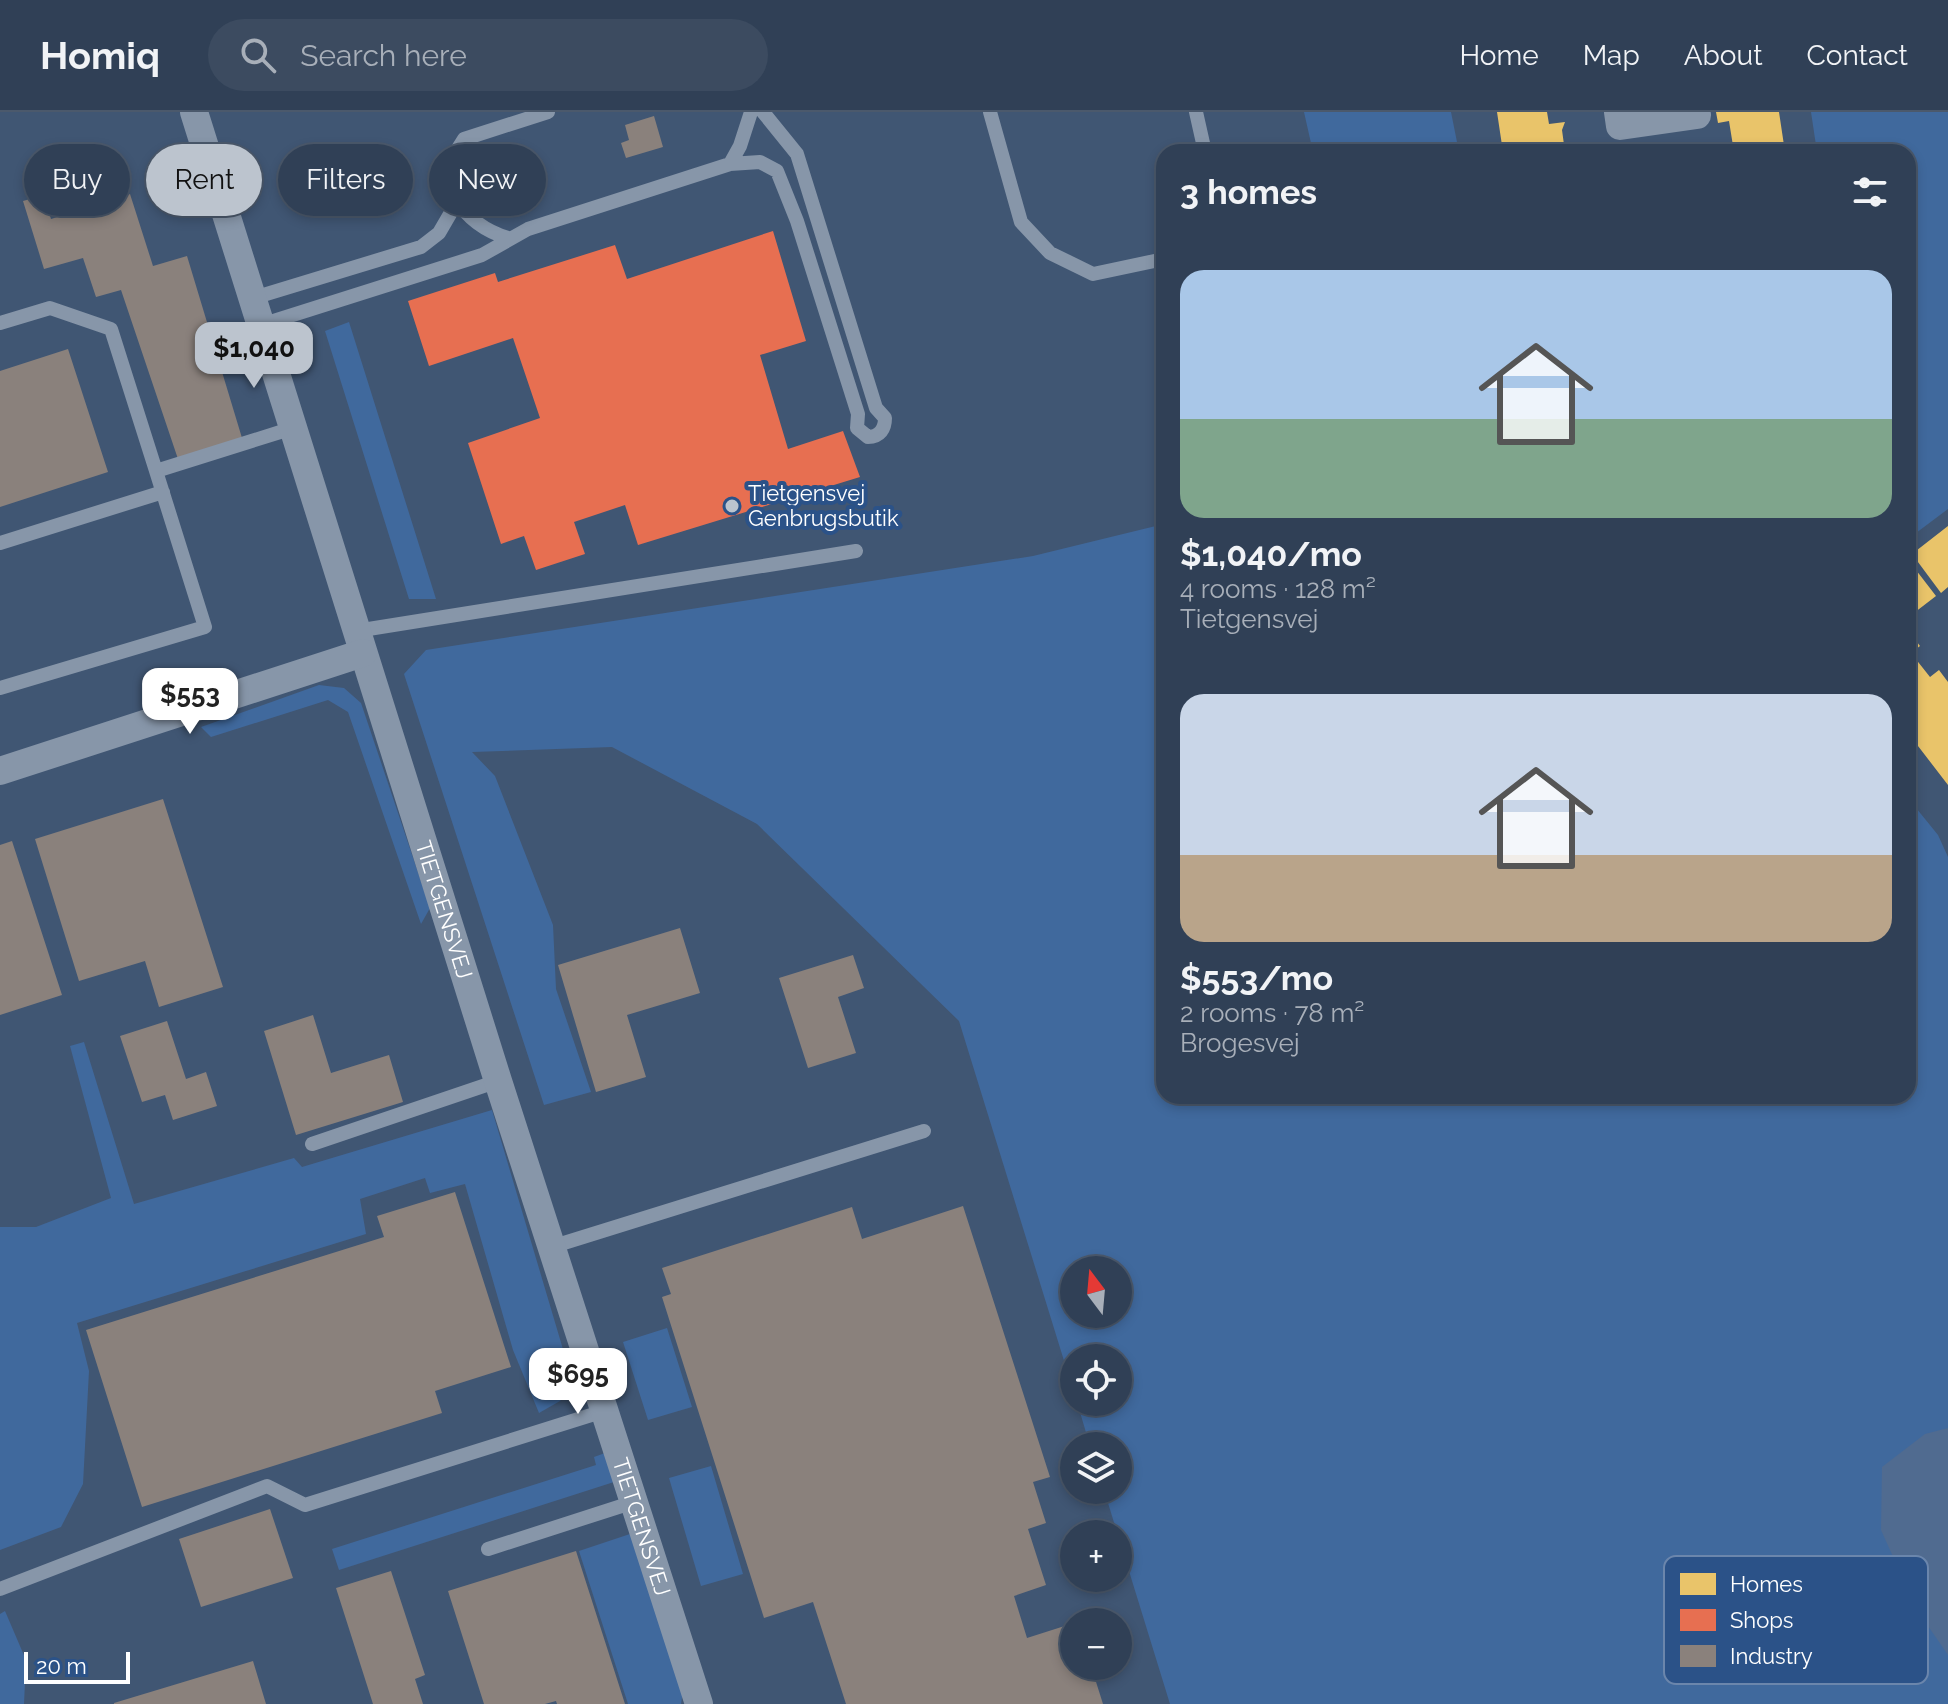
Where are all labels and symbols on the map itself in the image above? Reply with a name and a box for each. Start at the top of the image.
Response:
pin: $1,040 [189,322,319,390]
place label: Tietgensvej Genbrugsbutik [748,480,899,531]
marker: Tietgensvej Genbrugsbutik [723,497,741,515]
pin: $553 [143,668,237,736]
street label: TIETGENSVEJ [410,837,478,982]
north arrow [1060,1256,1132,1328]
pin: $695 [531,1348,625,1416]
street label: TIETGENSVEJ [607,1455,676,1599]
legend [1664,1556,1928,1684]
text: Homes [1730,1571,1803,1597]
text: Shops [1730,1607,1793,1633]
text: Industry [1730,1643,1813,1669]
scale bar [24,1648,130,1684]

